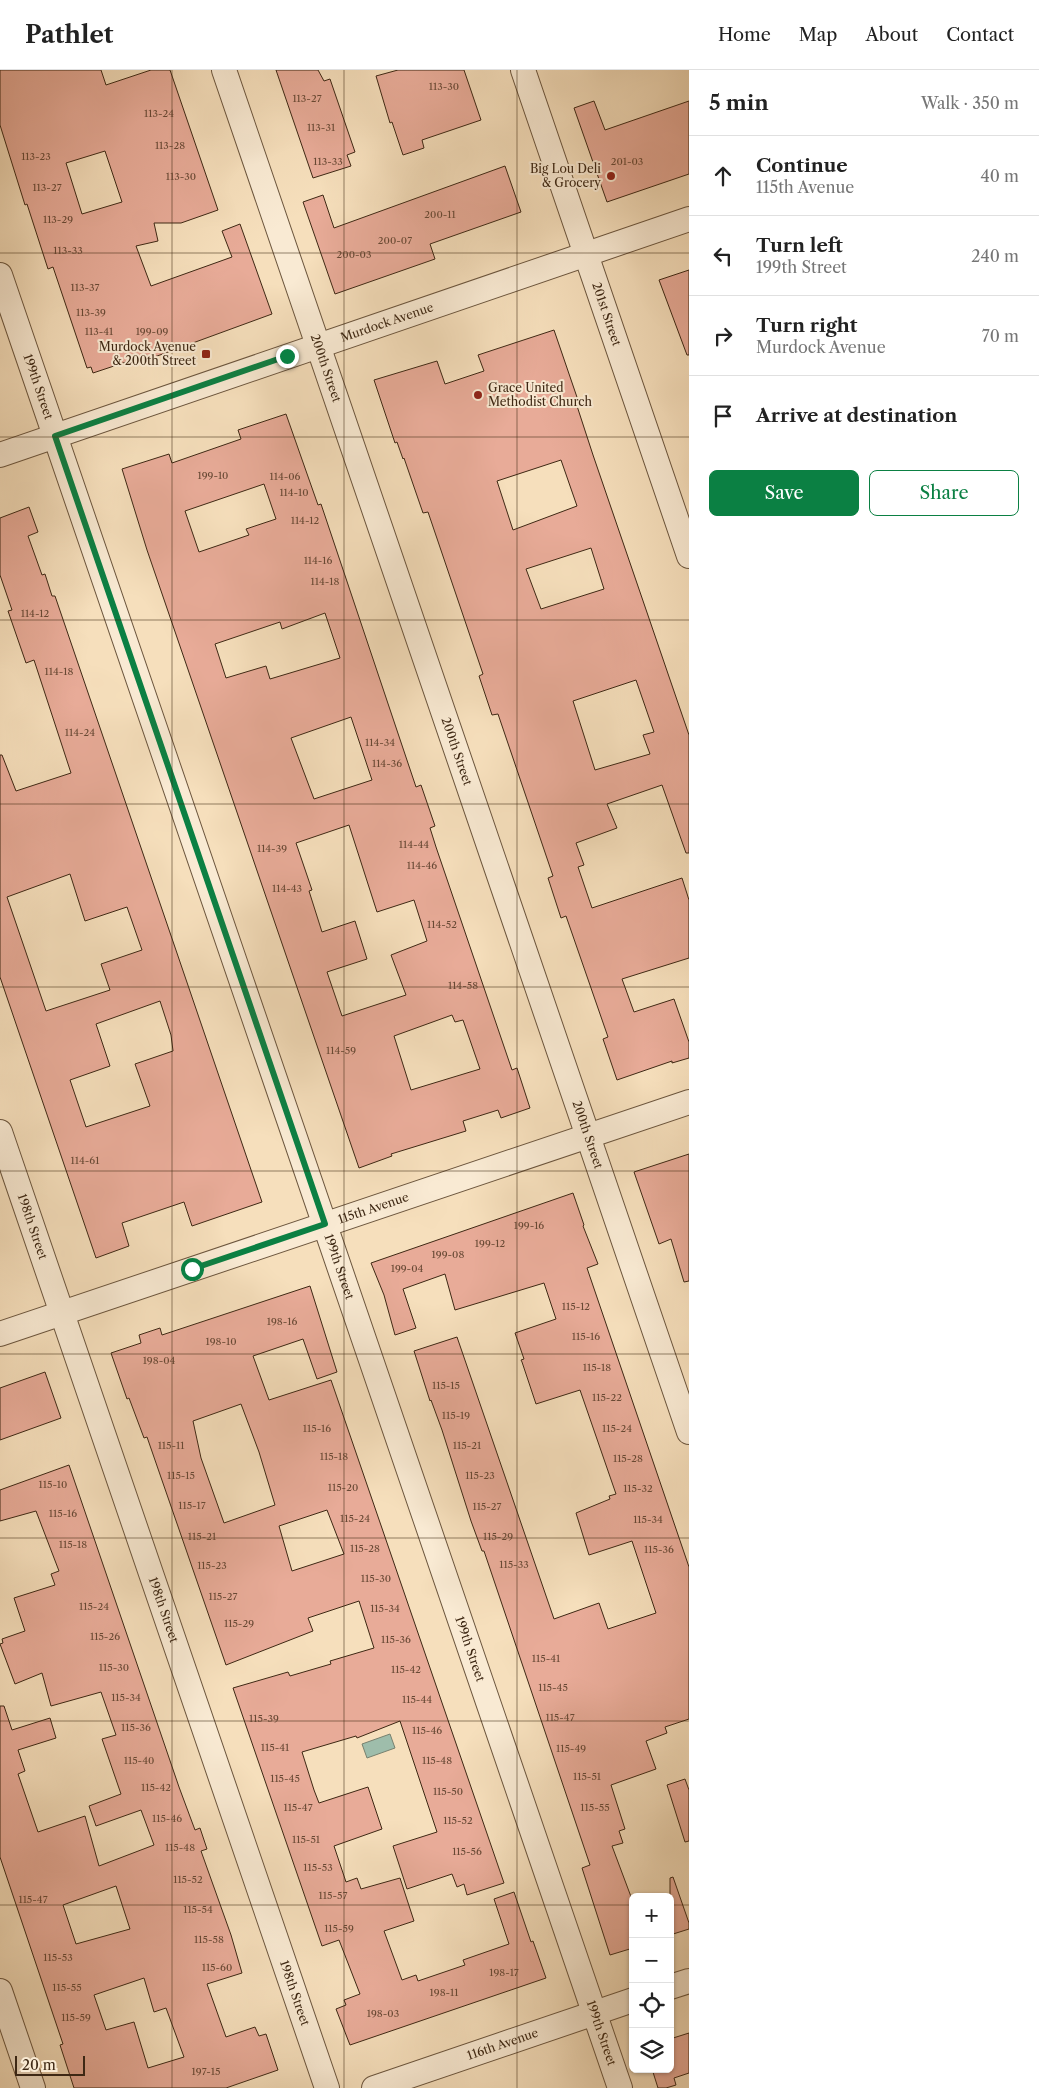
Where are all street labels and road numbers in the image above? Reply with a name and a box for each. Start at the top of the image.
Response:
street label: 201st Street [589,280,625,348]
street label: Murdock Avenue [338,299,436,345]
street label: 200th Street [308,332,345,405]
street label: 199th Street [21,352,57,422]
street label: 200th Street [439,715,476,788]
street label: 200th Street [569,1098,607,1171]
street label: 115th Avenue [336,1189,411,1227]
street label: 198th Street [15,1192,51,1262]
street label: 199th Street [321,1232,358,1302]
street label: 198th Street [146,1575,182,1645]
street label: 199th Street [452,1614,489,1684]
street label: 198th Street [277,1958,313,2028]
street label: 199th Street [584,1998,620,2068]
street label: 116th Avenue [465,2025,540,2063]

